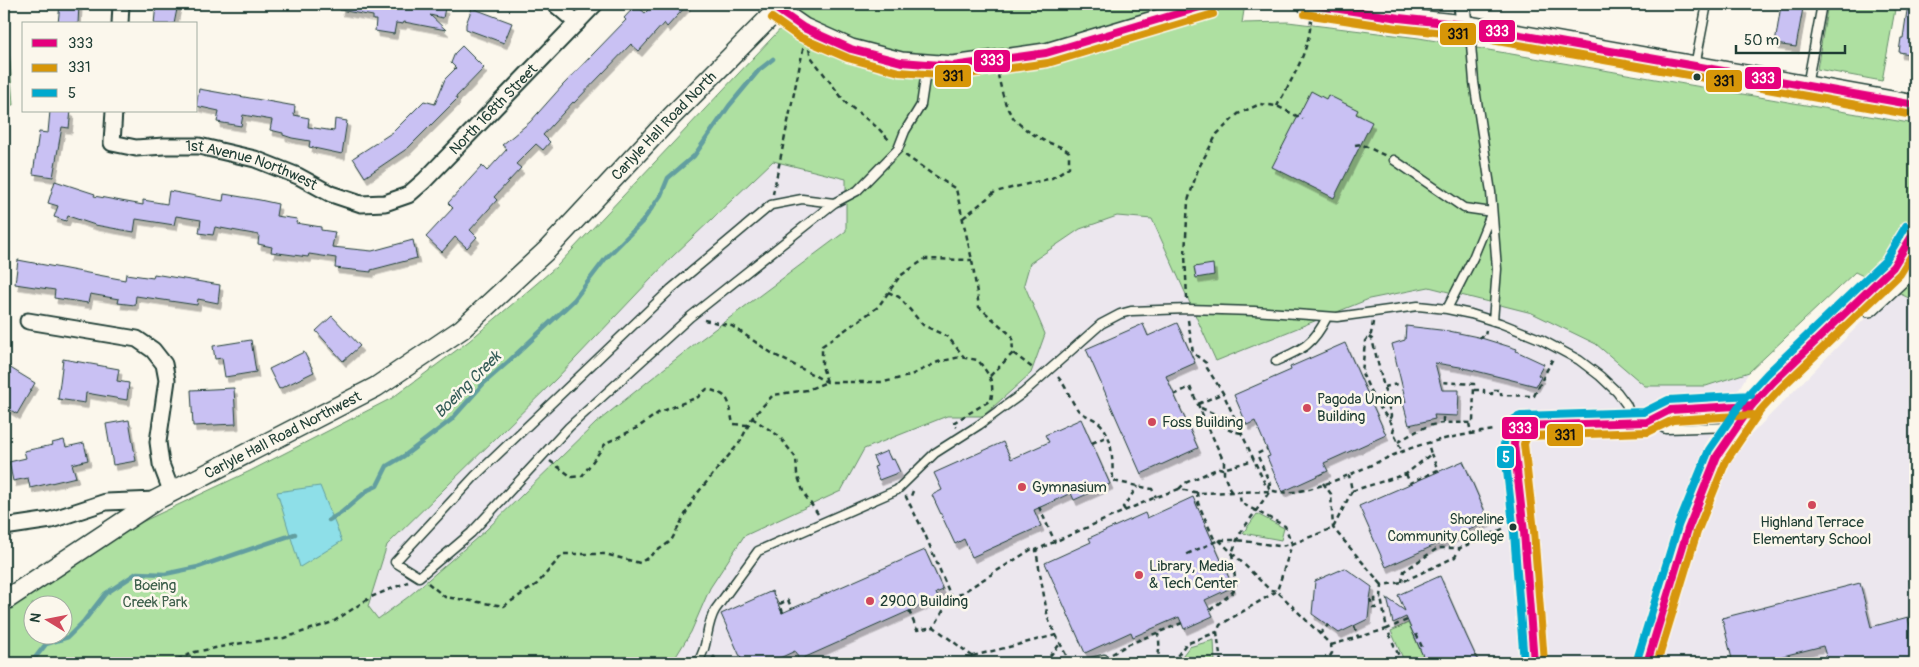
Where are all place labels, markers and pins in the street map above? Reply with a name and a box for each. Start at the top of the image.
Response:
unlabelled marker [1692,72,1702,82]
place label: Pagoda Union Building [1317,390,1402,426]
marker: Pagoda Union Building [1301,402,1313,414]
place label: Foss Building [1162,413,1243,432]
marker: Foss Building [1146,416,1158,428]
place label: Gymnasium [1032,478,1107,497]
marker: Gymnasium [1016,481,1028,493]
marker: Highland Terrace Elementary School [1806,499,1818,511]
place label: Shoreline Community College [1388,511,1504,545]
place label: Highland Terrace Elementary School [1753,513,1871,549]
marker: Shoreline Community College [1508,522,1518,532]
place label: Library, Media & Tech Center [1149,557,1239,593]
marker: Library, Media & Tech Center [1133,569,1145,581]
place label: 2900 Building [880,592,968,611]
marker: 2900 Building [864,595,876,607]

